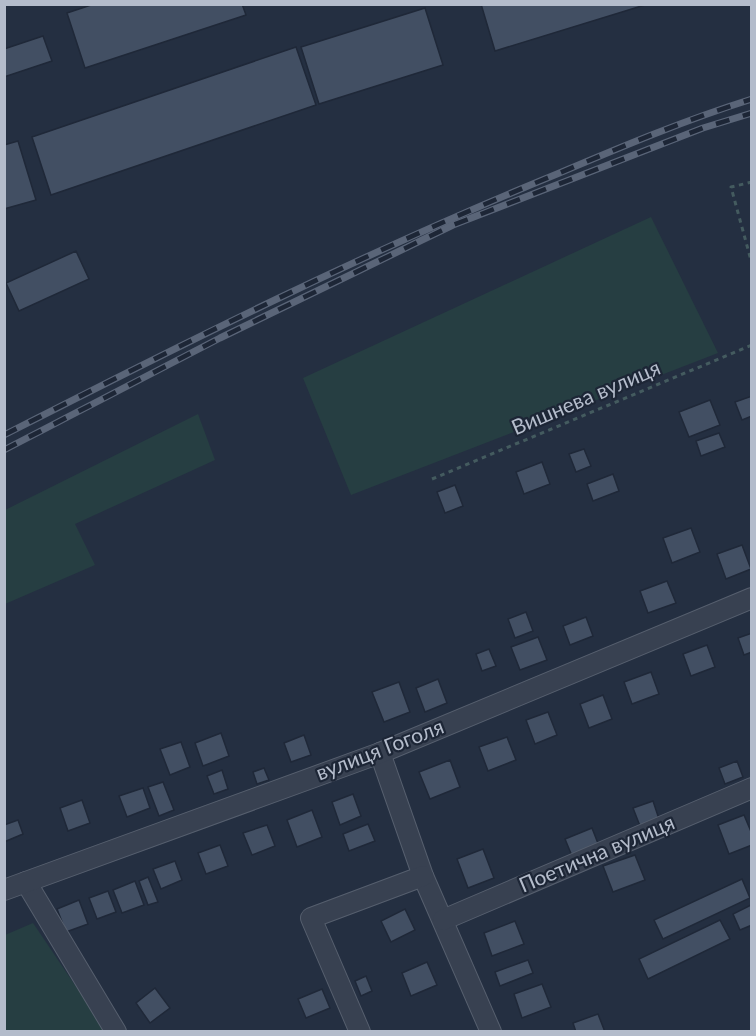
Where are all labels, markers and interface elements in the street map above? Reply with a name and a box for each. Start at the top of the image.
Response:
street label: Вишнева вулиця [507,354,664,439]
street label: вулиця Гоголя [312,713,447,784]
street label: Поетична вулиця [515,809,678,897]

